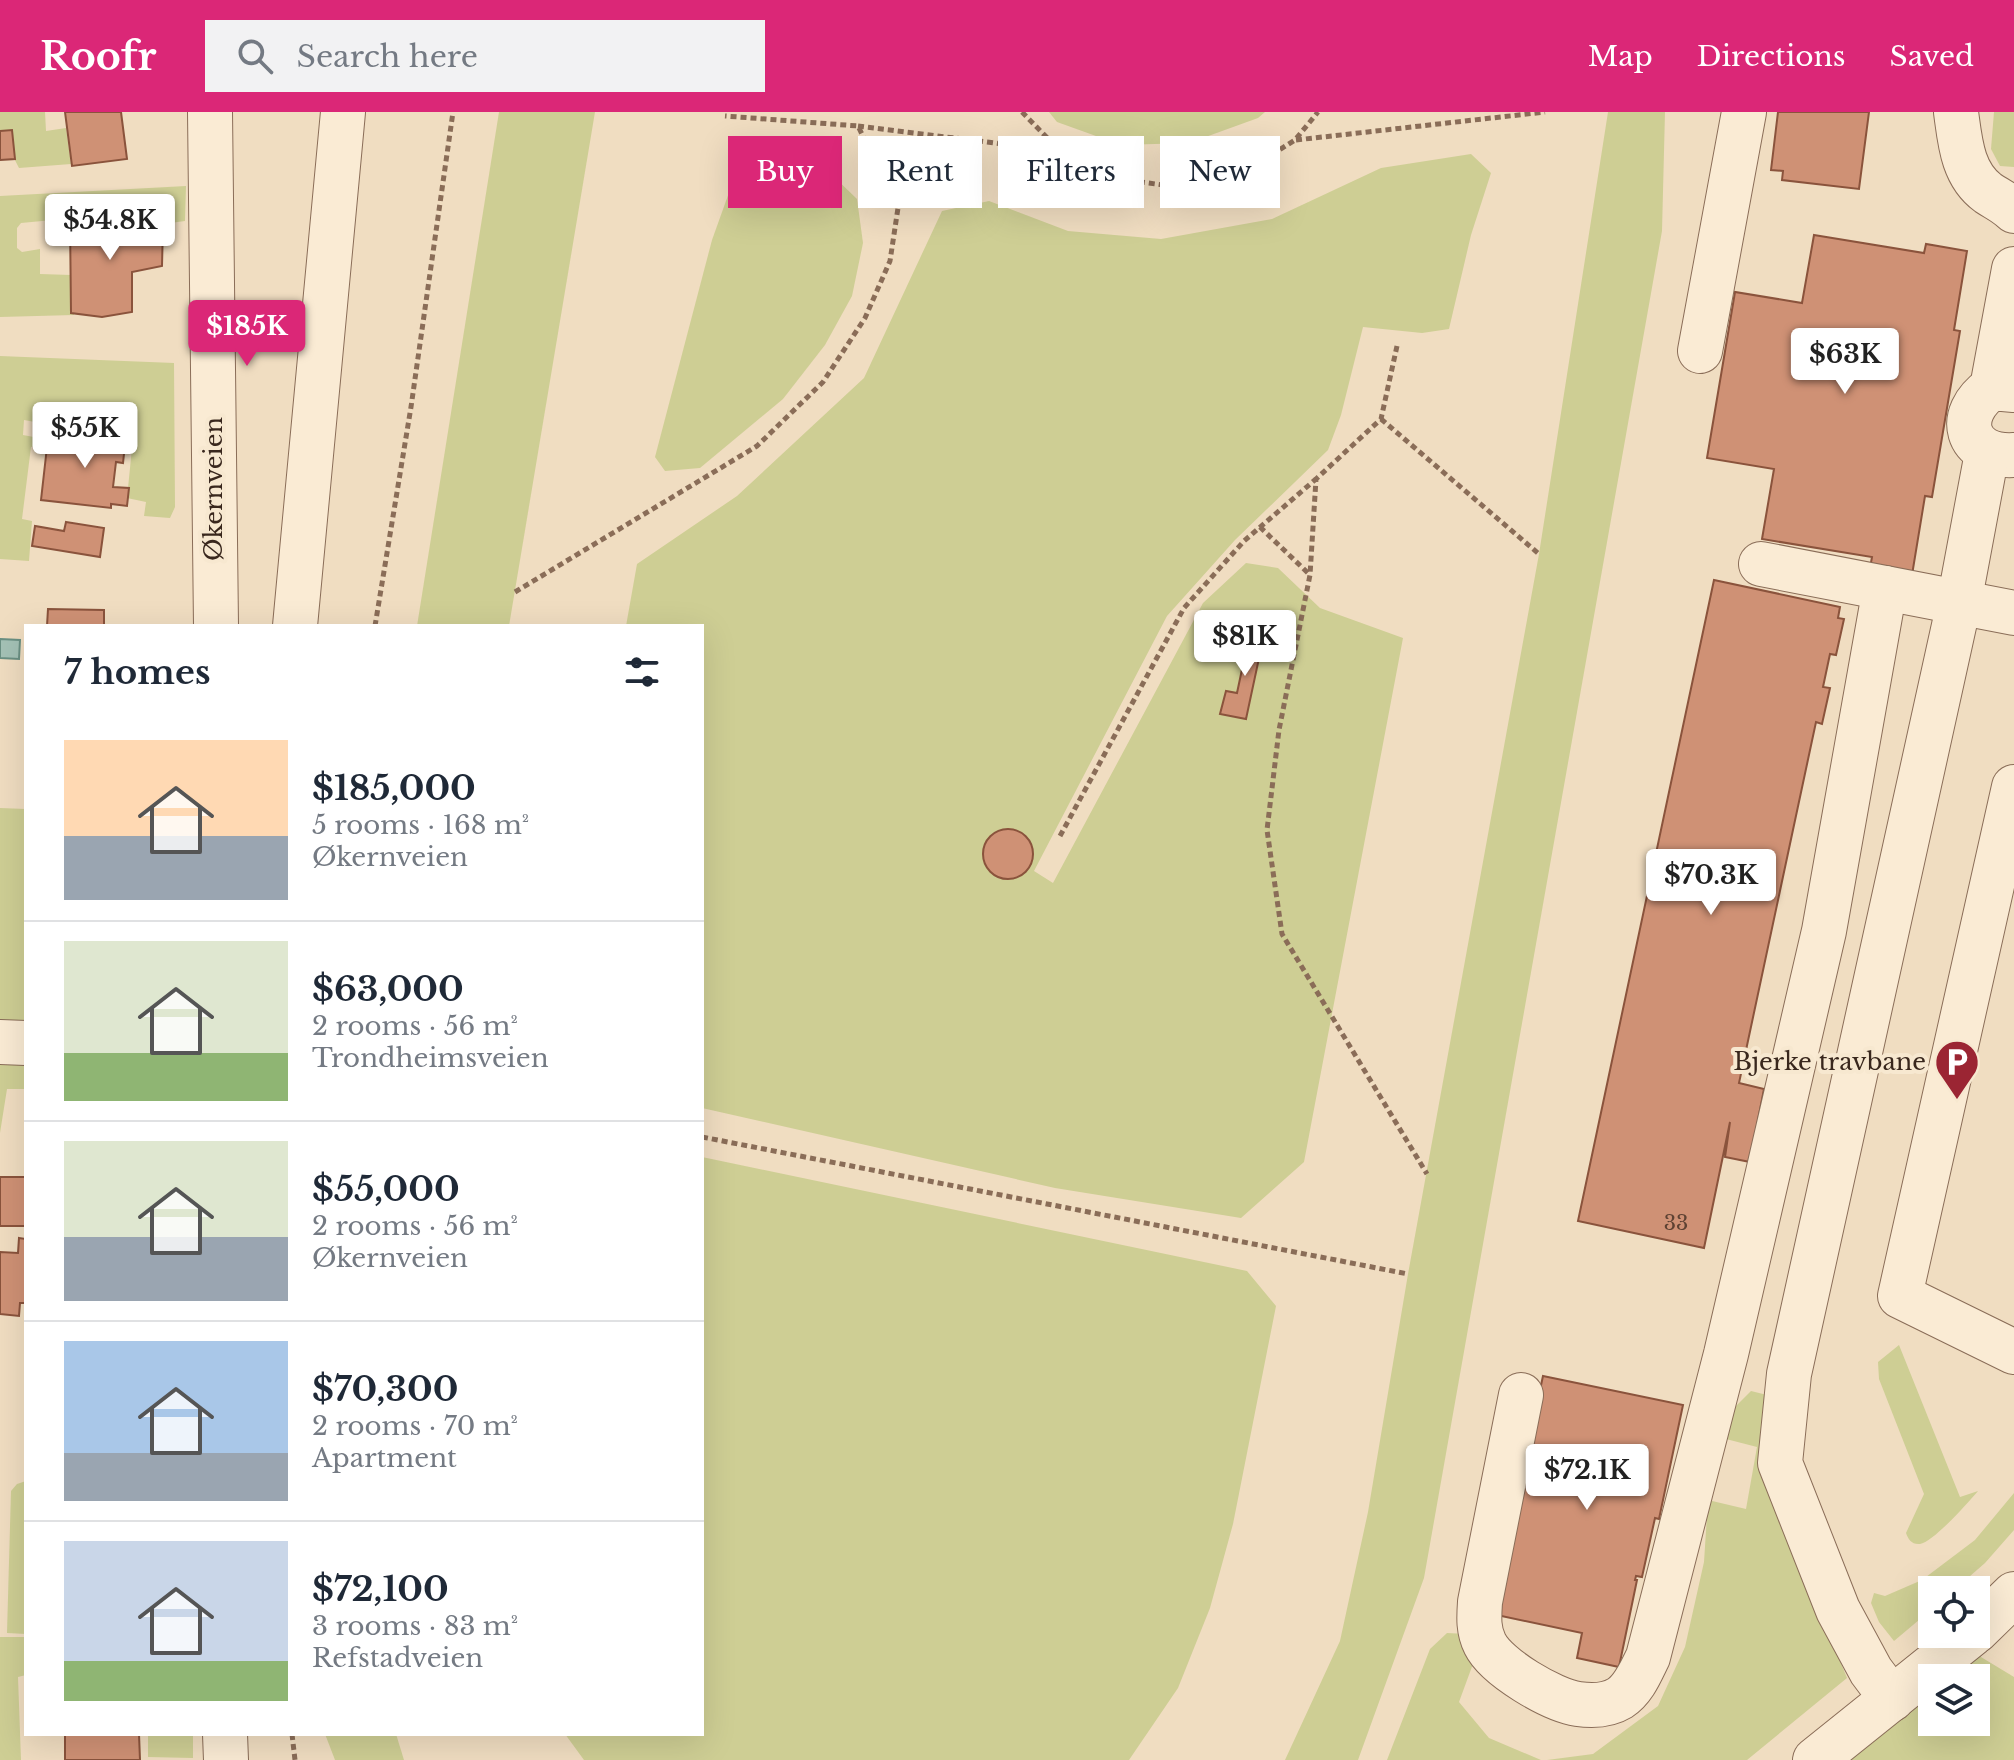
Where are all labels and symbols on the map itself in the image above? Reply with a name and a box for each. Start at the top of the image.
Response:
pin: $54.8K [45,194,175,262]
pin: $185K [191,300,303,368]
pin: $63K [1798,328,1892,396]
pin: $55K [38,402,132,470]
street label: Økernveien [199,417,228,561]
pin: $81K [1198,610,1292,678]
pin: $70.3K [1646,849,1776,917]
parking icon: Bjerke travbane [1933,1038,1981,1101]
place label: Bjerke travbane [1734,1047,1926,1076]
house number: 33 [1664,1211,1688,1235]
pin: $72.1K [1522,1444,1652,1512]

